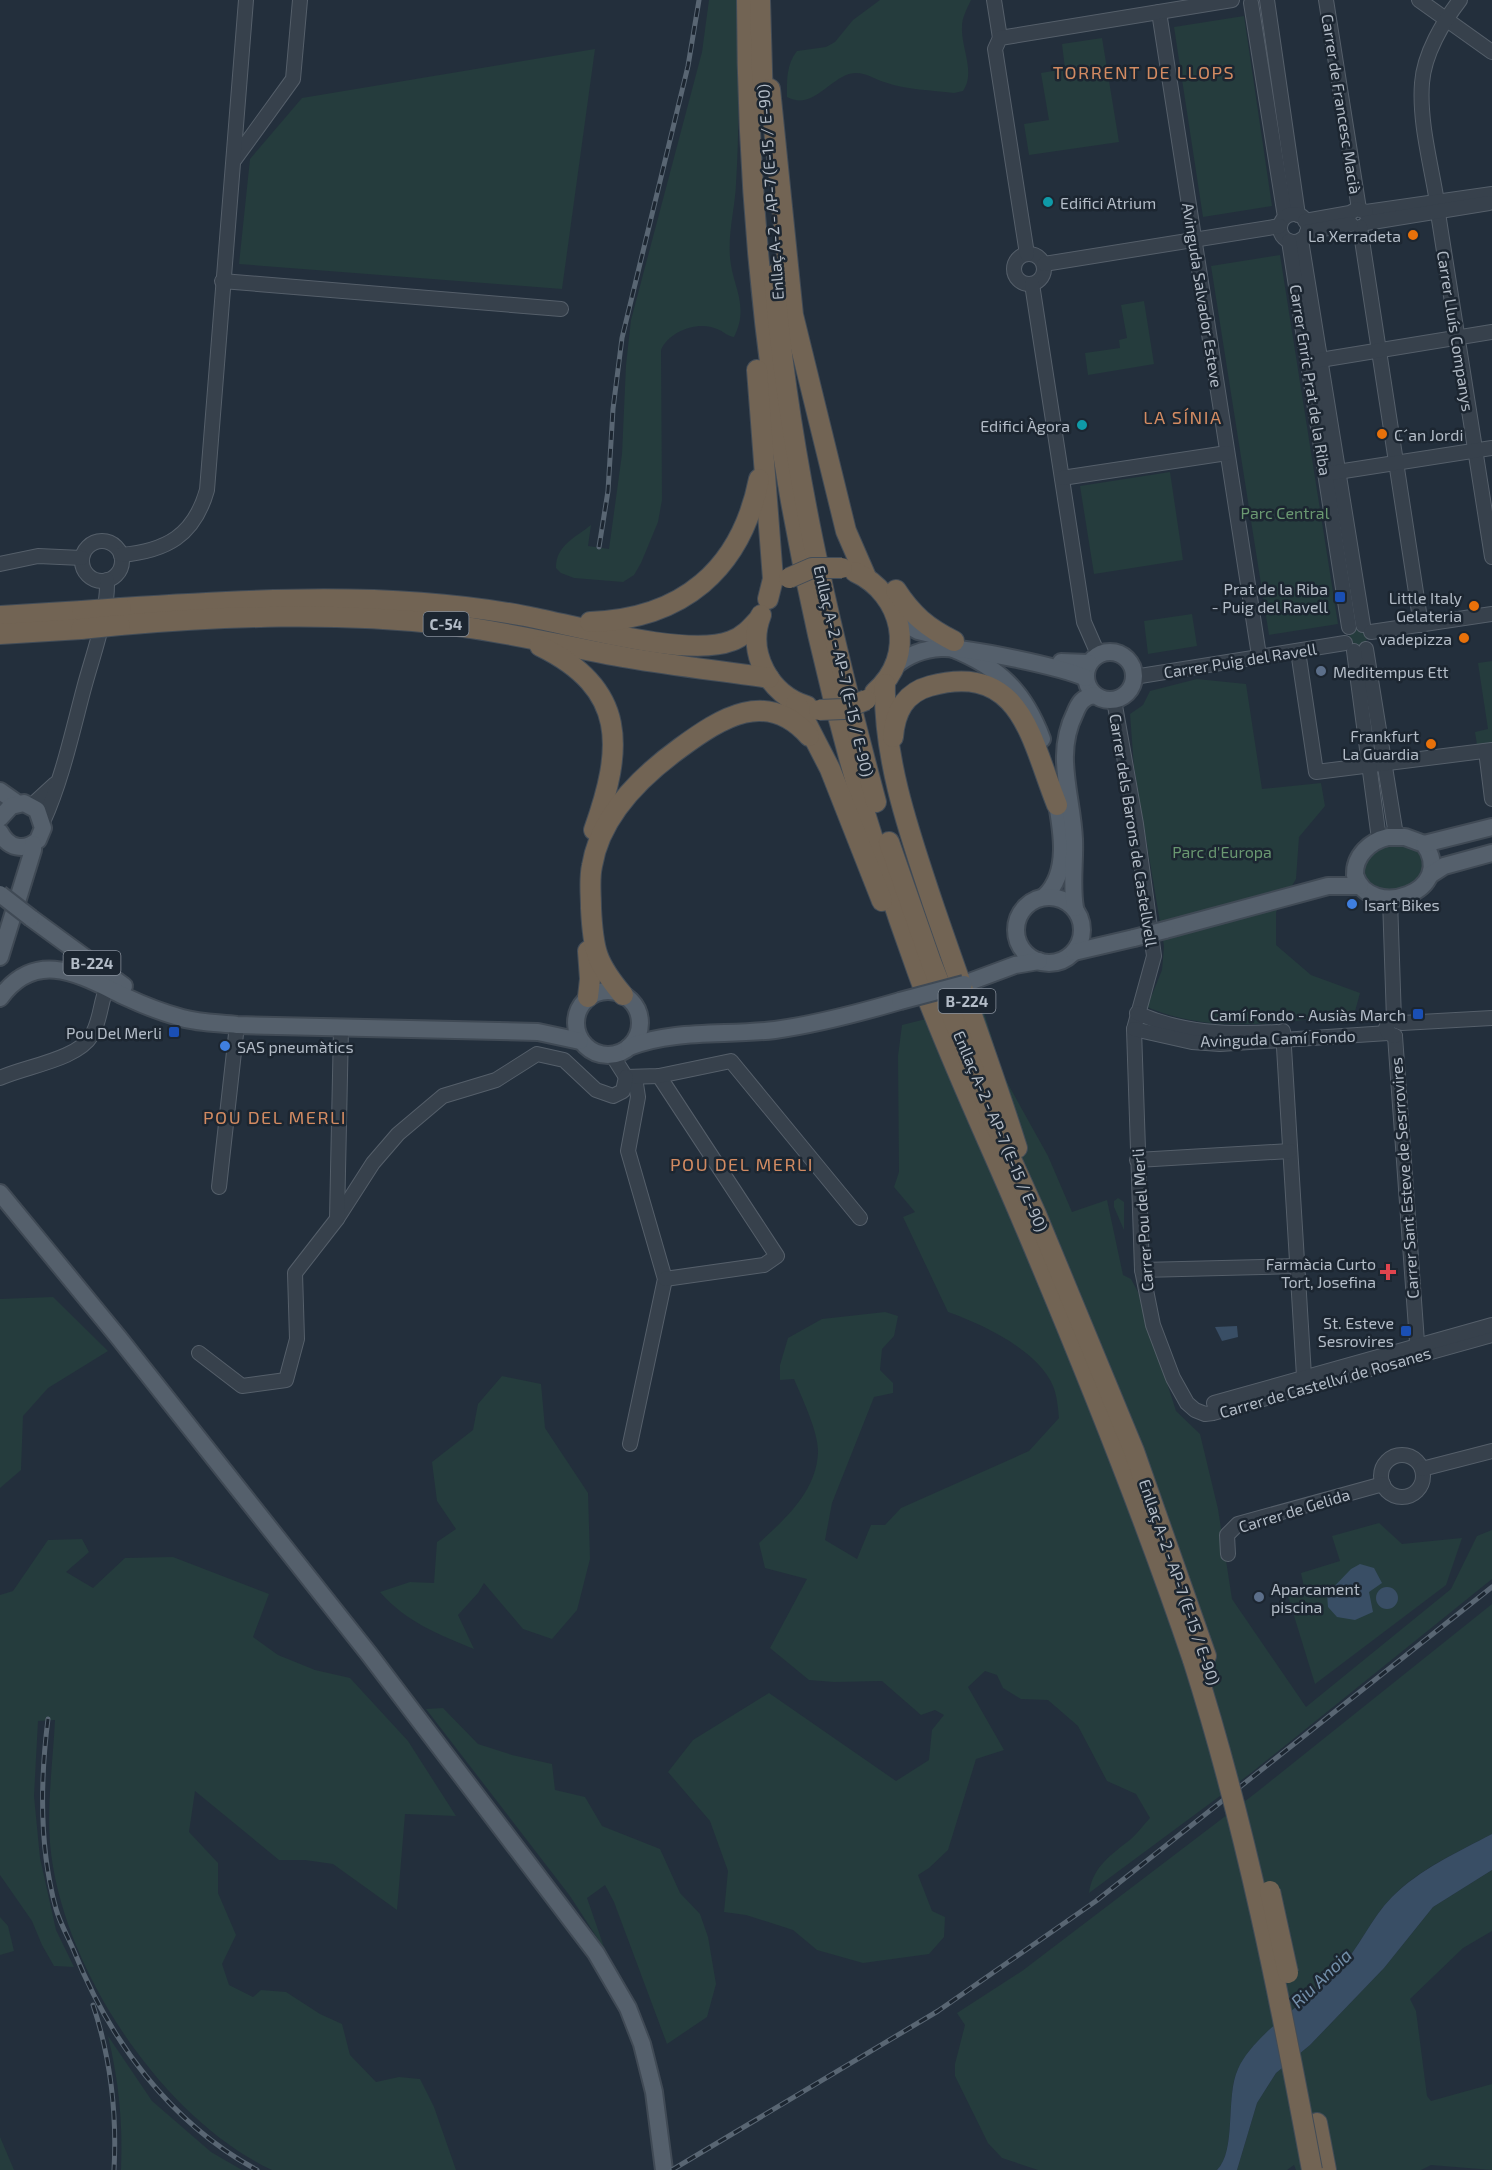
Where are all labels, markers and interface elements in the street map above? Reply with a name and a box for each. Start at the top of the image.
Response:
street label: Carrer de Francesc Macià [1318,13,1366,195]
district label: TORRENT DE LLOPS [1053,61,1235,83]
street label: Enllaç A-2 - AP-7 (E-15 / E-90) [753,83,788,301]
place label: Edifici Atrium [1060,193,1156,212]
marker: Edifici Atrium [1041,195,1055,209]
street label: Avinguda Salvador Esteve [1179,201,1227,389]
place label: La Xerradeta [1308,226,1401,245]
marker: La Xerradeta [1406,228,1420,242]
street label: Carrer Lluís Companys [1434,249,1478,413]
street label: Carrer Enric Prat de la Riba [1286,283,1336,477]
district label: LA SÍNIA [1143,406,1223,428]
place label: Edifici Àgora [980,416,1070,435]
marker: Edifici Àgora [1075,418,1089,432]
place label: C´an Jordi [1394,425,1463,444]
marker: C´an Jordi [1375,427,1389,441]
park label: Parc Central [1241,503,1330,522]
street label: Enllaç A-2 - AP-7 (E-15 / E-90) [809,563,878,779]
place label: Prat de la Riba - Puig del Ravell [1211,579,1328,616]
place label: Little Italy Gelateria [1389,588,1463,625]
marker: Prat de la Riba - Puig del Ravell [1333,590,1347,604]
marker: Little Italy Gelateria [1467,599,1481,613]
road number: C-54 [424,612,468,636]
place label: vadepizza [1379,629,1452,648]
marker: vadepizza [1457,631,1471,645]
street label: Carrer Puig del Ravell [1162,638,1318,681]
place label: Meditempus Ett [1333,662,1449,681]
marker: Meditempus Ett [1314,664,1328,678]
street label: Carrer dels Barons de Castellvell [1106,712,1162,948]
place label: Frankfurt La Guardia [1342,726,1419,763]
marker: Frankfurt La Guardia [1424,737,1438,751]
park label: Parc d'Europa [1172,842,1272,861]
place label: Isart Bikes [1364,895,1440,914]
marker: Isart Bikes [1345,897,1359,911]
road number: B-224 [64,951,121,975]
road number: B-224 [938,989,996,1013]
place label: Camí Fondo - Ausiàs March [1210,1005,1406,1024]
marker: Camí Fondo - Ausiàs March [1411,1007,1425,1021]
place label: Pou Del Merli [66,1023,162,1042]
marker: Pou Del Merli [167,1025,181,1039]
street label: Avinguda Camí Fondo [1200,1026,1356,1050]
street label: Enllaç A-2 - AP-7 (E-15 / E-90) [949,1028,1052,1235]
place label: SAS pneumàtics [237,1037,354,1056]
marker: SAS pneumàtics [218,1039,232,1053]
street label: Carrer Sant Esteve de Sesrrovires [1386,1057,1422,1299]
district label: POU DEL MERLI [203,1106,347,1128]
street label: Carrer Pou del Merli [1128,1148,1156,1292]
district label: POU DEL MERLI [670,1153,814,1175]
place label: Farmàcia Curto Tort, Josefina [1266,1254,1376,1291]
marker: Farmàcia Curto Tort, Josefina [1381,1265,1395,1279]
place label: St. Esteve Sesrovires [1318,1313,1394,1350]
marker: St. Esteve Sesrovires [1399,1324,1413,1338]
street label: Carrer de Castellví de Rosanes [1217,1343,1433,1421]
street label: Enllaç A-2 - AP-7 (E-15 / E-90) [1135,1477,1224,1688]
street label: Carrer de Gelida [1236,1484,1352,1536]
place label: Aparcament piscina [1271,1579,1360,1616]
marker: Aparcament piscina [1252,1590,1266,1604]
water label: Riu Anoia [1286,1944,1356,2012]

